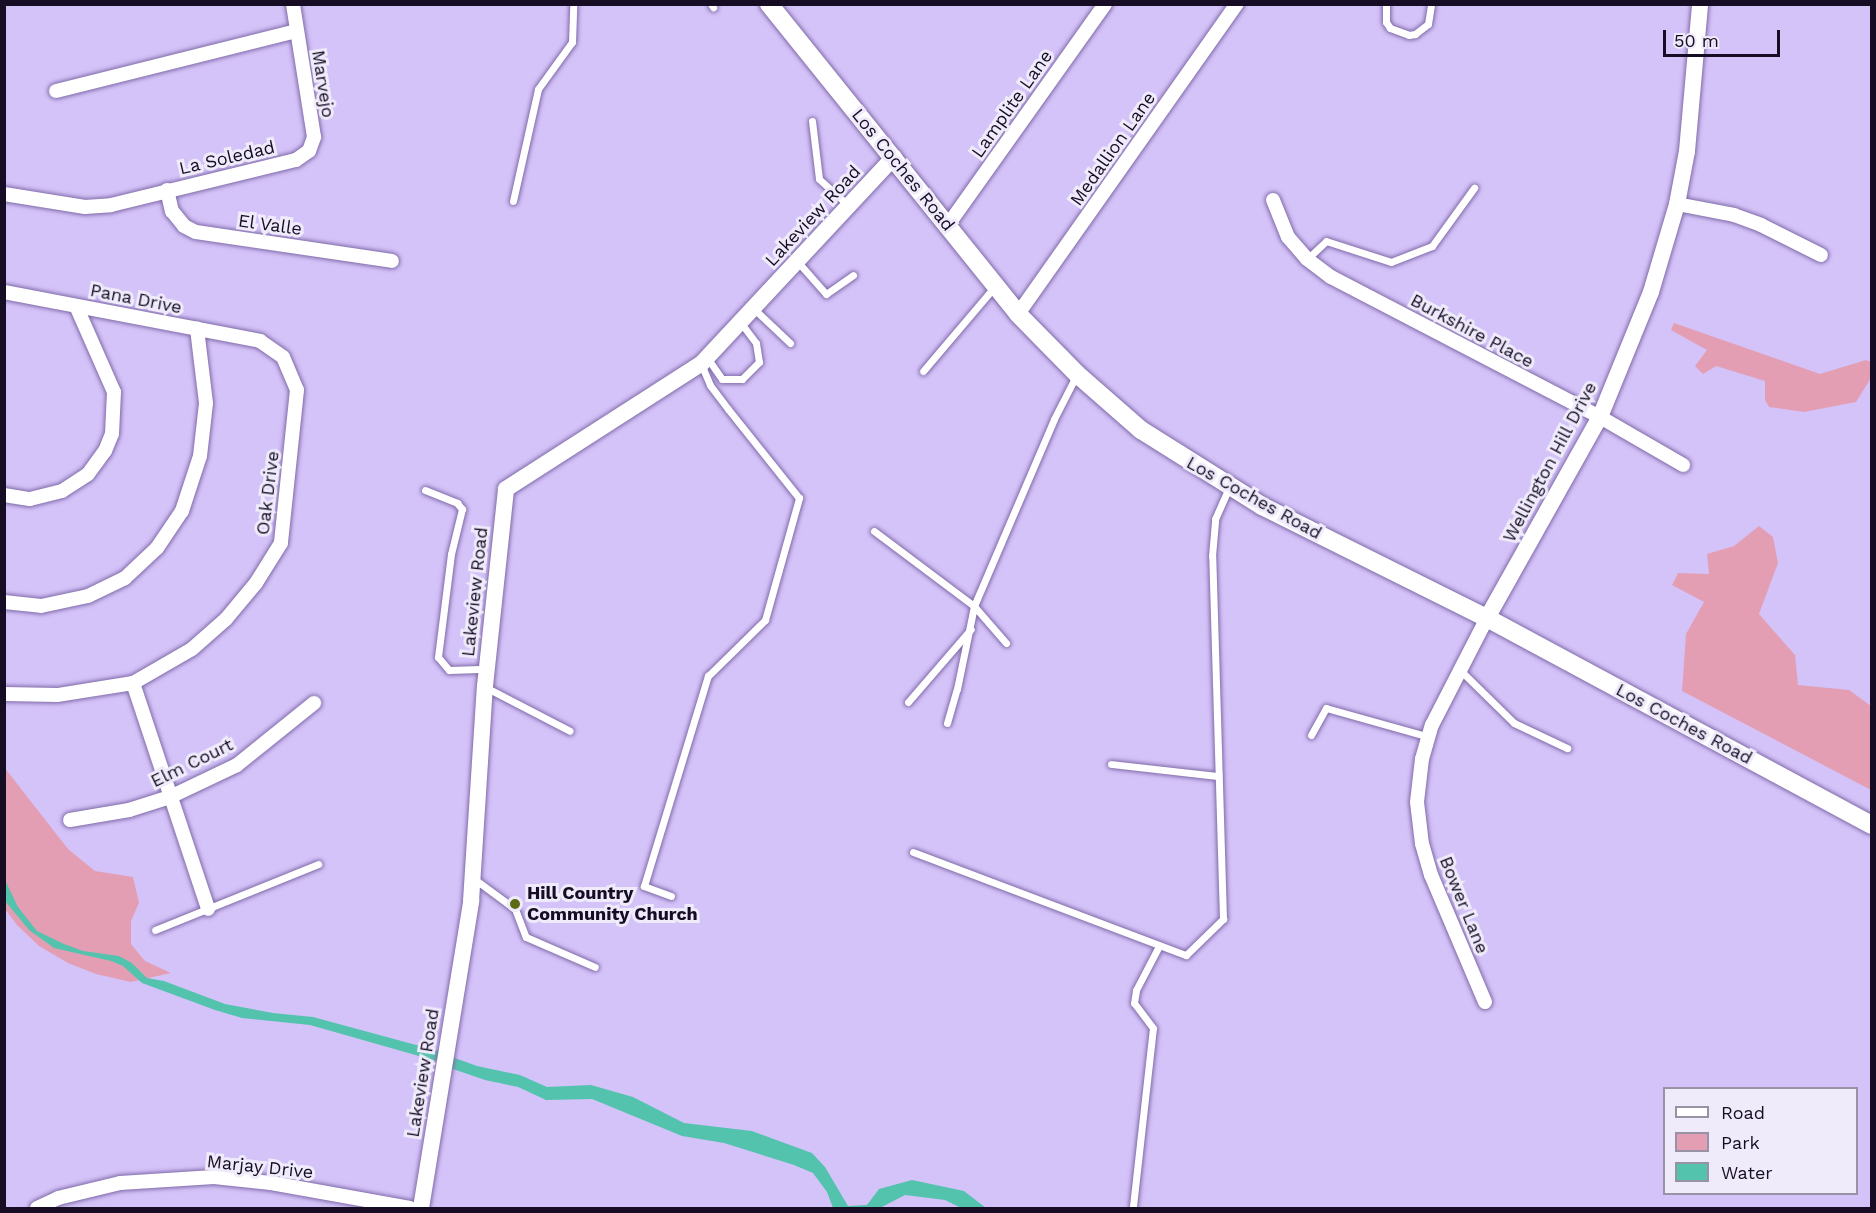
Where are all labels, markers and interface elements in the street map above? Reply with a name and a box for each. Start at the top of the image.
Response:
scale bar [1666,18,1783,56]
text: 50 m [1674,30,1719,51]
street label: Lamplite Lane [967,46,1057,162]
street label: Marvejo [307,49,339,119]
street label: Medallion Lane [1066,88,1160,210]
street label: Los Coches Road [847,104,959,236]
street label: La Soledad [177,136,277,180]
street label: Lakeview Road [761,161,865,271]
street label: El Valle [236,210,304,240]
street label: Pana Drive [88,279,184,319]
street label: Burkshire Place [1407,289,1537,373]
street label: Wellington Hill Drive [1498,378,1602,546]
street label: Oak Drive [252,450,284,536]
street label: Los Coches Road [1183,452,1325,544]
street label: Lakeview Road [457,526,493,658]
street label: Los Coches Road [1612,679,1756,769]
street label: Elm Court [147,734,237,792]
street label: Bower Lane [1435,853,1493,957]
place label: Hill Country Community Church [527,883,698,926]
marker: Hill Country Community Church [508,897,522,911]
street label: Lakeview Road [402,1007,444,1139]
legend [1663,1087,1858,1195]
text: Road [1721,1102,1765,1123]
text: Park [1721,1132,1760,1153]
street label: Marjay Drive [205,1151,315,1183]
text: Water [1721,1162,1773,1183]

